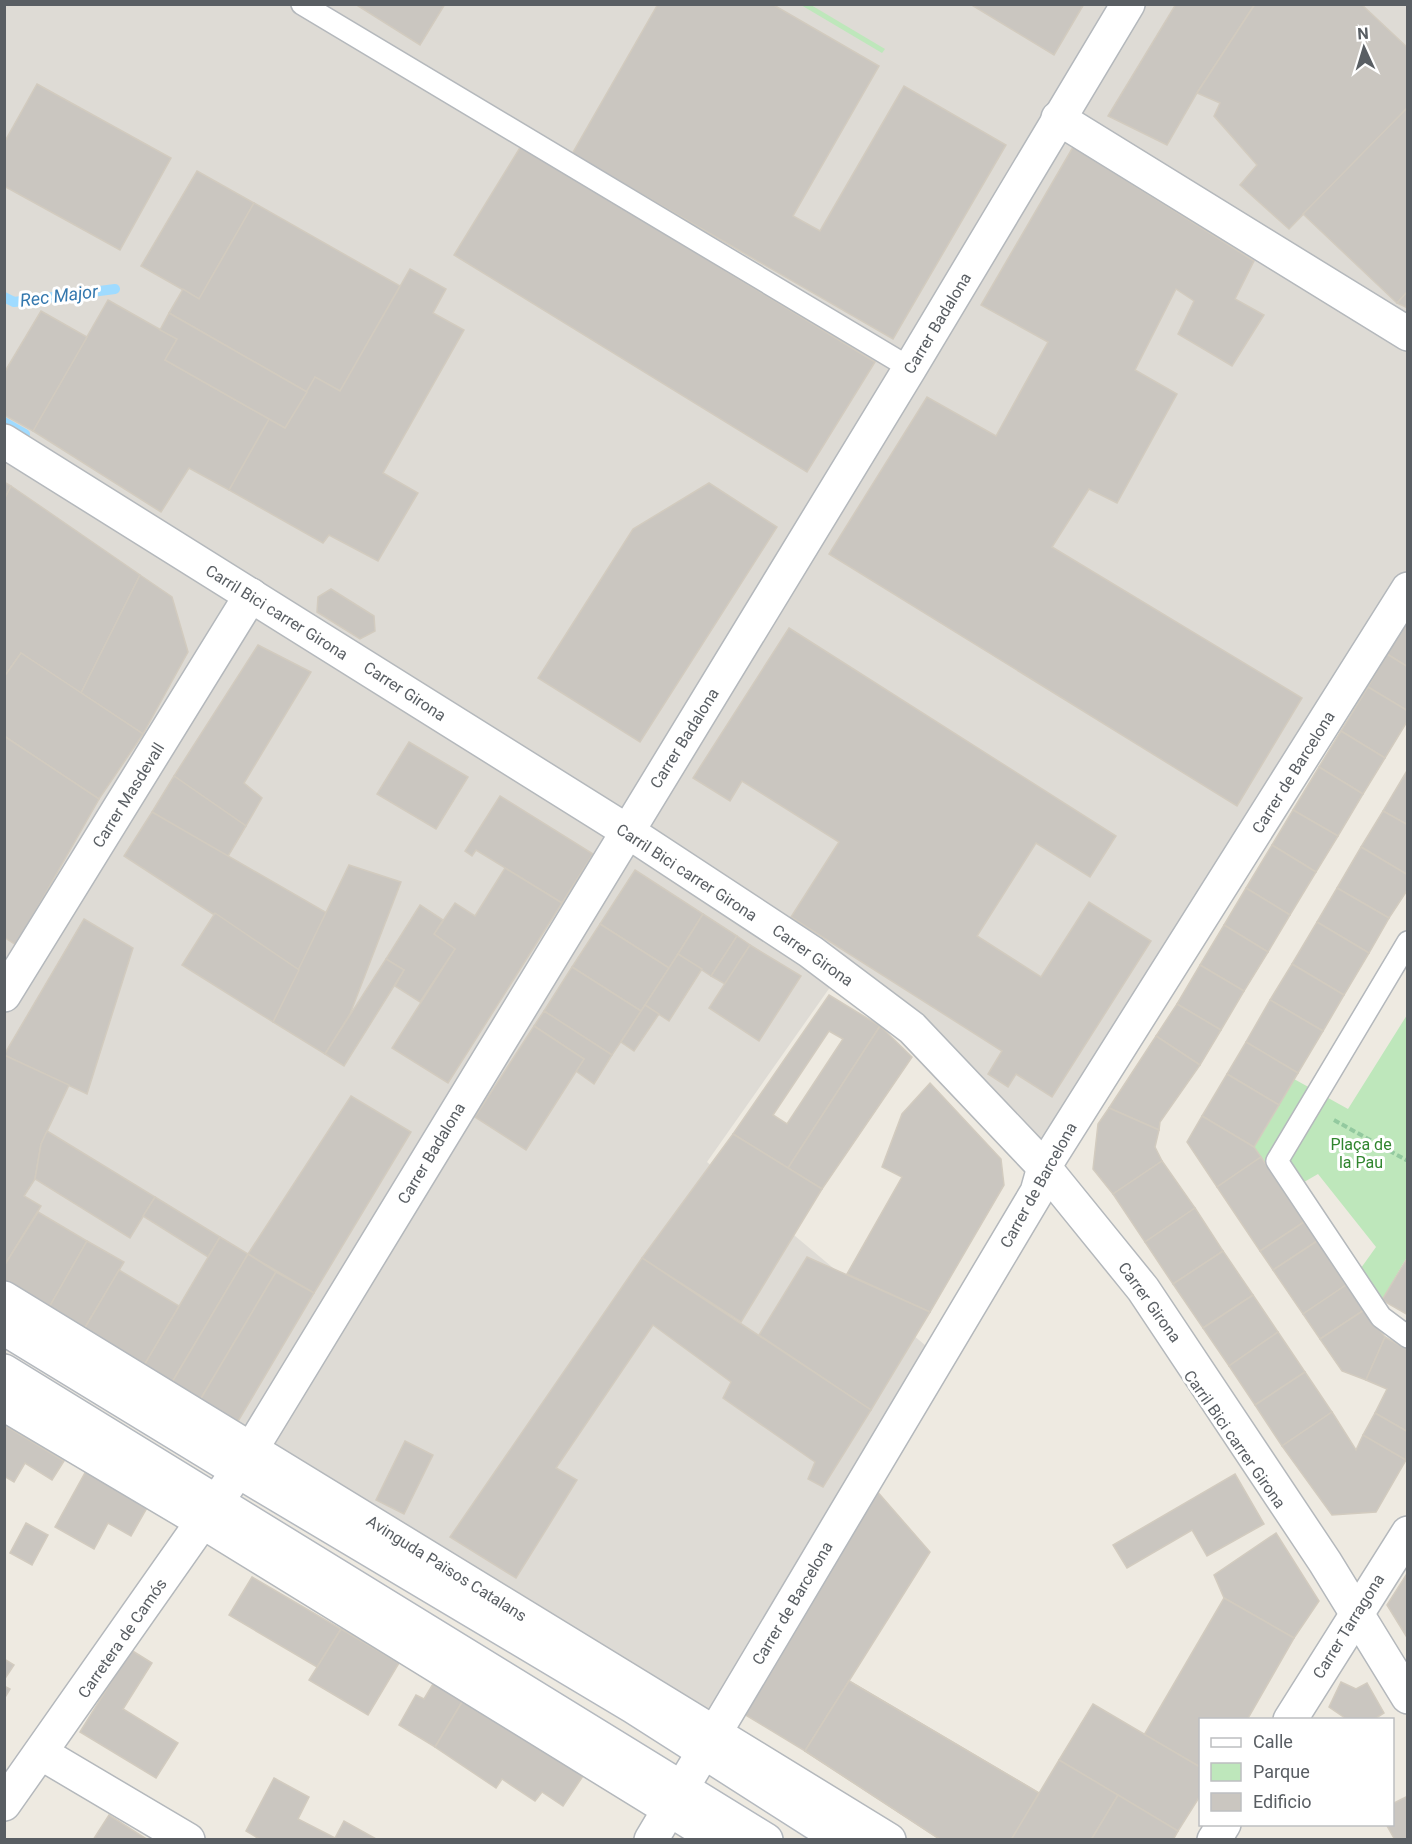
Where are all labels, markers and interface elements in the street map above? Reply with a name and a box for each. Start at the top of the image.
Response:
north arrow [1334,18,1394,78]
text: N [1357,24,1369,43]
street label: Carrer Badalona [900,269,975,377]
water label: Rec Major [19,280,100,311]
street label: Carril Bici carrer Girona [202,561,351,664]
street label: Carrer Girona [360,658,449,725]
street label: Carrer Badalona [646,685,723,792]
street label: Carrer de Barcelona [1248,708,1339,837]
street label: Carrer Masdevall [89,739,168,851]
street label: Carril Bici carrer Girona [613,820,761,925]
street label: Carrer Girona [769,921,857,990]
street label: Carrer Badalona [394,1099,469,1207]
street label: Carrer de Barcelona [996,1119,1081,1251]
park label: Plaça de la Pau [1330,1135,1392,1172]
street label: Carrer Girona [1114,1259,1185,1346]
street label: Carril Bici carrer Girona [1180,1367,1289,1512]
street label: Avinguda Països Catalans [363,1511,530,1626]
street label: Carrer de Barcelona [748,1538,837,1668]
street label: Carrer Tarragona [1309,1571,1388,1682]
street label: Carretera de Camós [74,1575,171,1702]
legend [1199,1718,1394,1826]
text: Calle [1253,1731,1293,1752]
text: Parque [1253,1761,1310,1782]
text: Edificio [1253,1791,1312,1812]

